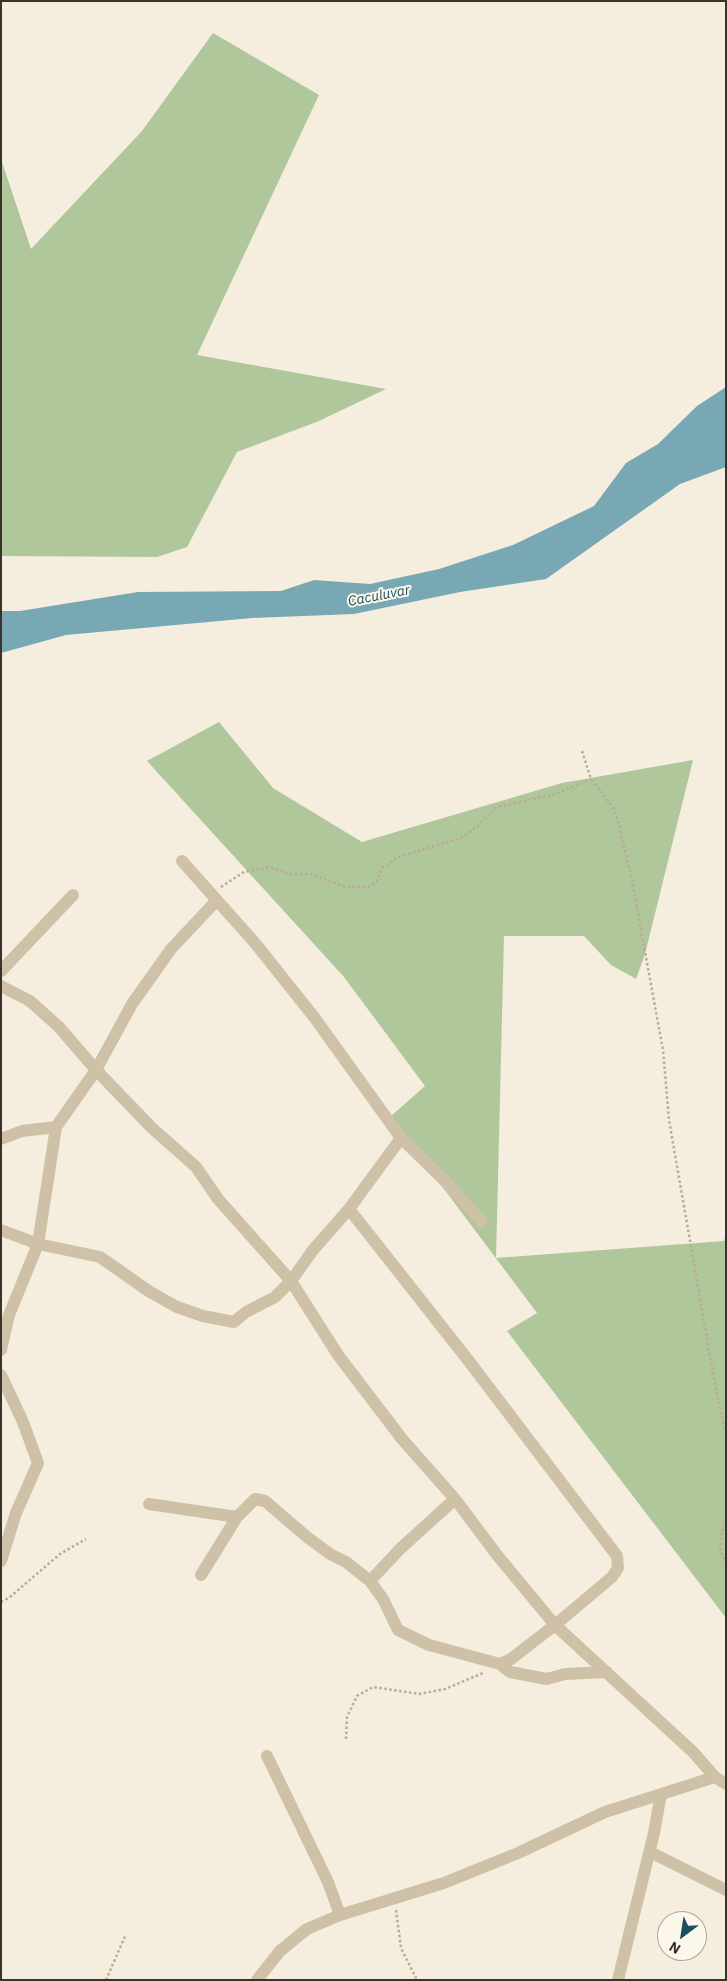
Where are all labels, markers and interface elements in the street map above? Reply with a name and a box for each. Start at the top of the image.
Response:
water label: Caculuvar [347,582,411,610]
north arrow [657,1911,707,1961]
text: N [666,1938,684,1958]

